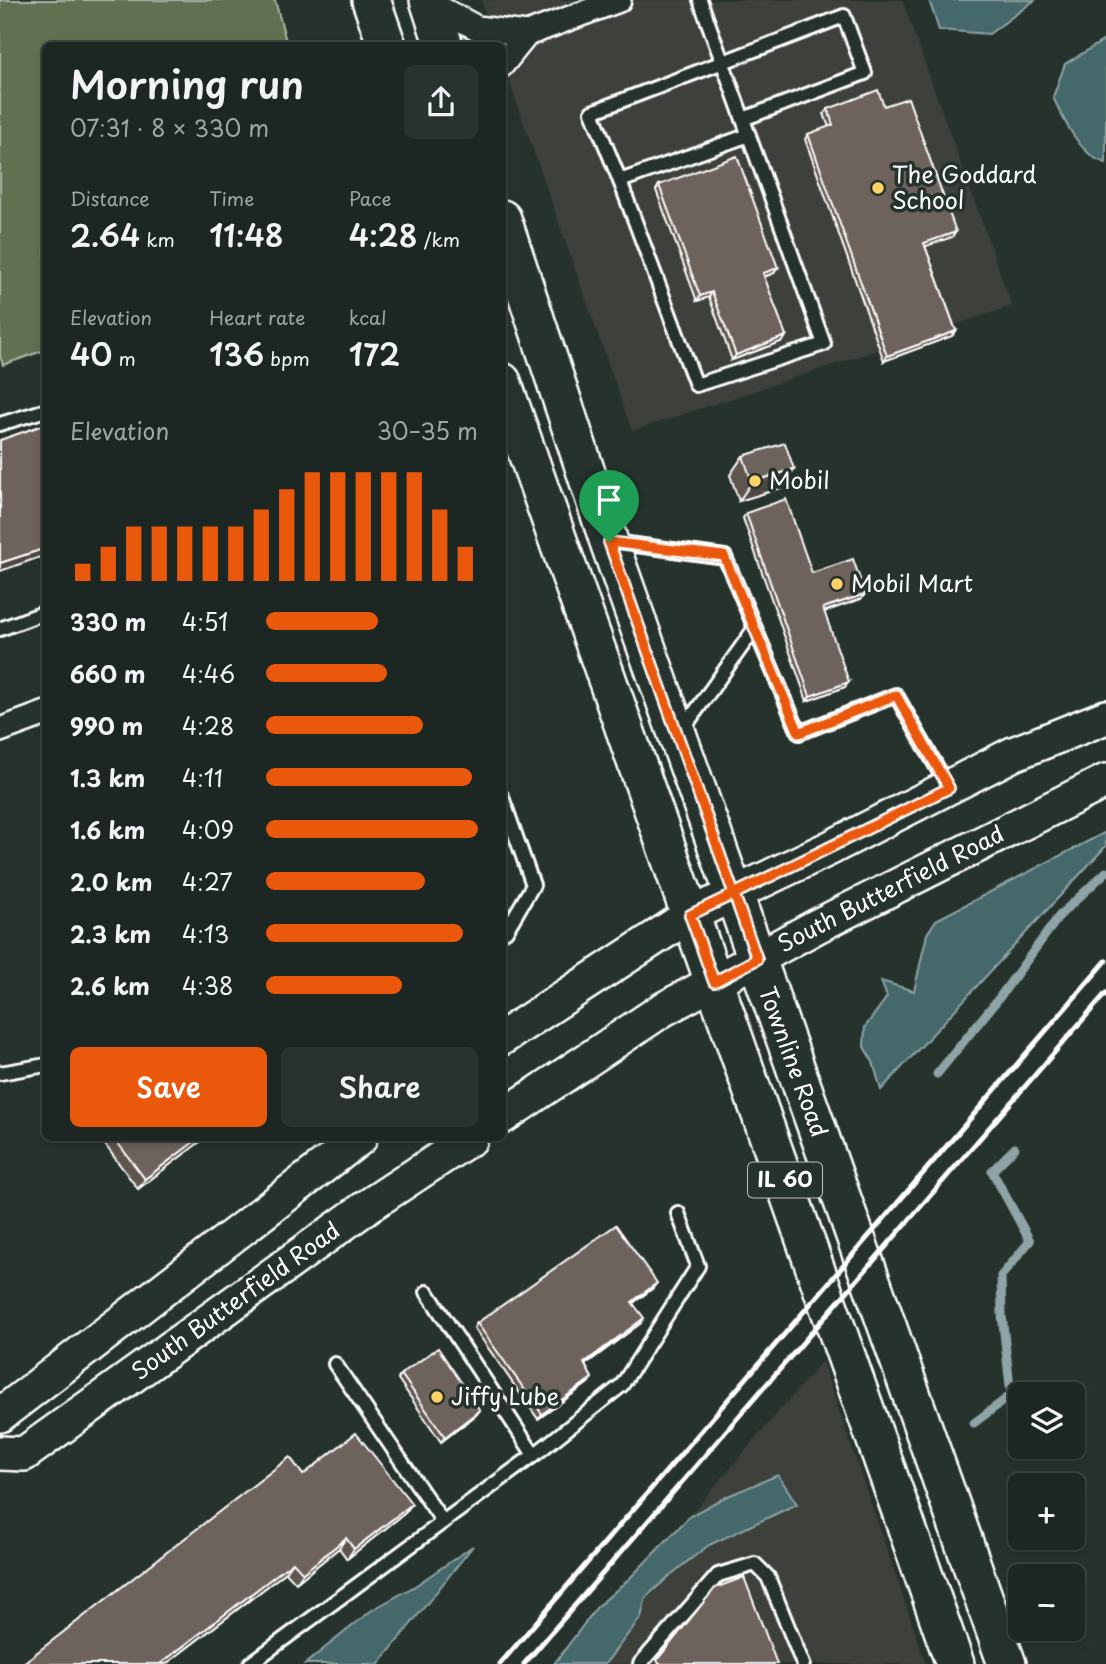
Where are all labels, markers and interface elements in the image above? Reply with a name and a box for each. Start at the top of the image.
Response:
text: Morning run [70,55,304,112]
button: share [404,65,478,139]
text: 07:31 · 8 × 330 m [70,110,269,145]
place label: The Goddard School [892,156,1037,217]
marker: The Goddard School [870,180,886,196]
text: Distance [70,184,150,212]
text: Time [209,184,254,212]
text: Pace [349,184,392,212]
text: 2.64 [70,212,140,257]
text: 11:48 [209,212,284,257]
text: 4:28 [349,212,418,257]
text: km [140,225,175,253]
text: /km [418,225,460,253]
text: Elevation [70,303,152,331]
text: Heart rate [209,303,305,331]
text: kcal [349,303,387,331]
text: 40 [70,331,112,376]
text: 136 [209,331,264,376]
text: 172 [349,331,400,376]
text: m [112,344,136,372]
text: bpm [264,344,310,372]
text: Elevation [70,413,169,448]
text: 30–35 m [377,413,478,448]
place label: Mobil [769,462,830,497]
pin [579,470,639,542]
marker: Mobil [747,473,763,489]
icon: arrive [590,481,628,519]
place label: Mobil Mart [851,565,973,600]
marker: Mobil Mart [829,576,845,592]
text: 330 m [70,604,146,639]
text: 4:51 [182,604,228,639]
text: 660 m [70,656,146,691]
text: 4:46 [182,656,235,691]
text: 990 m [70,708,143,743]
text: 4:28 [182,708,234,743]
text: 1.3 km [70,760,145,795]
text: 4:11 [182,760,223,795]
text: 1.6 km [70,812,145,847]
text: 4:09 [182,812,234,847]
street label: South Butterfield Road [771,815,1010,960]
text: 2.0 km [70,864,152,899]
text: 4:27 [182,864,233,899]
text: 2.3 km [70,916,151,951]
text: 4:13 [182,916,229,951]
text: 2.6 km [70,968,150,1003]
text: 4:38 [182,968,233,1003]
street label: Townline Road [751,981,838,1142]
button: Save [70,1047,267,1127]
button: Share [281,1047,478,1127]
road number: IL 60 [748,1162,822,1198]
street label: South Butterfield Road [124,1212,347,1387]
place label: Jiffy Lube [451,1378,559,1413]
map controls [1008,1382,1085,1641]
button: layers [1008,1382,1085,1459]
marker: Jiffy Lube [429,1389,445,1405]
button: + [1008,1473,1085,1550]
button: − [1008,1564,1085,1641]

